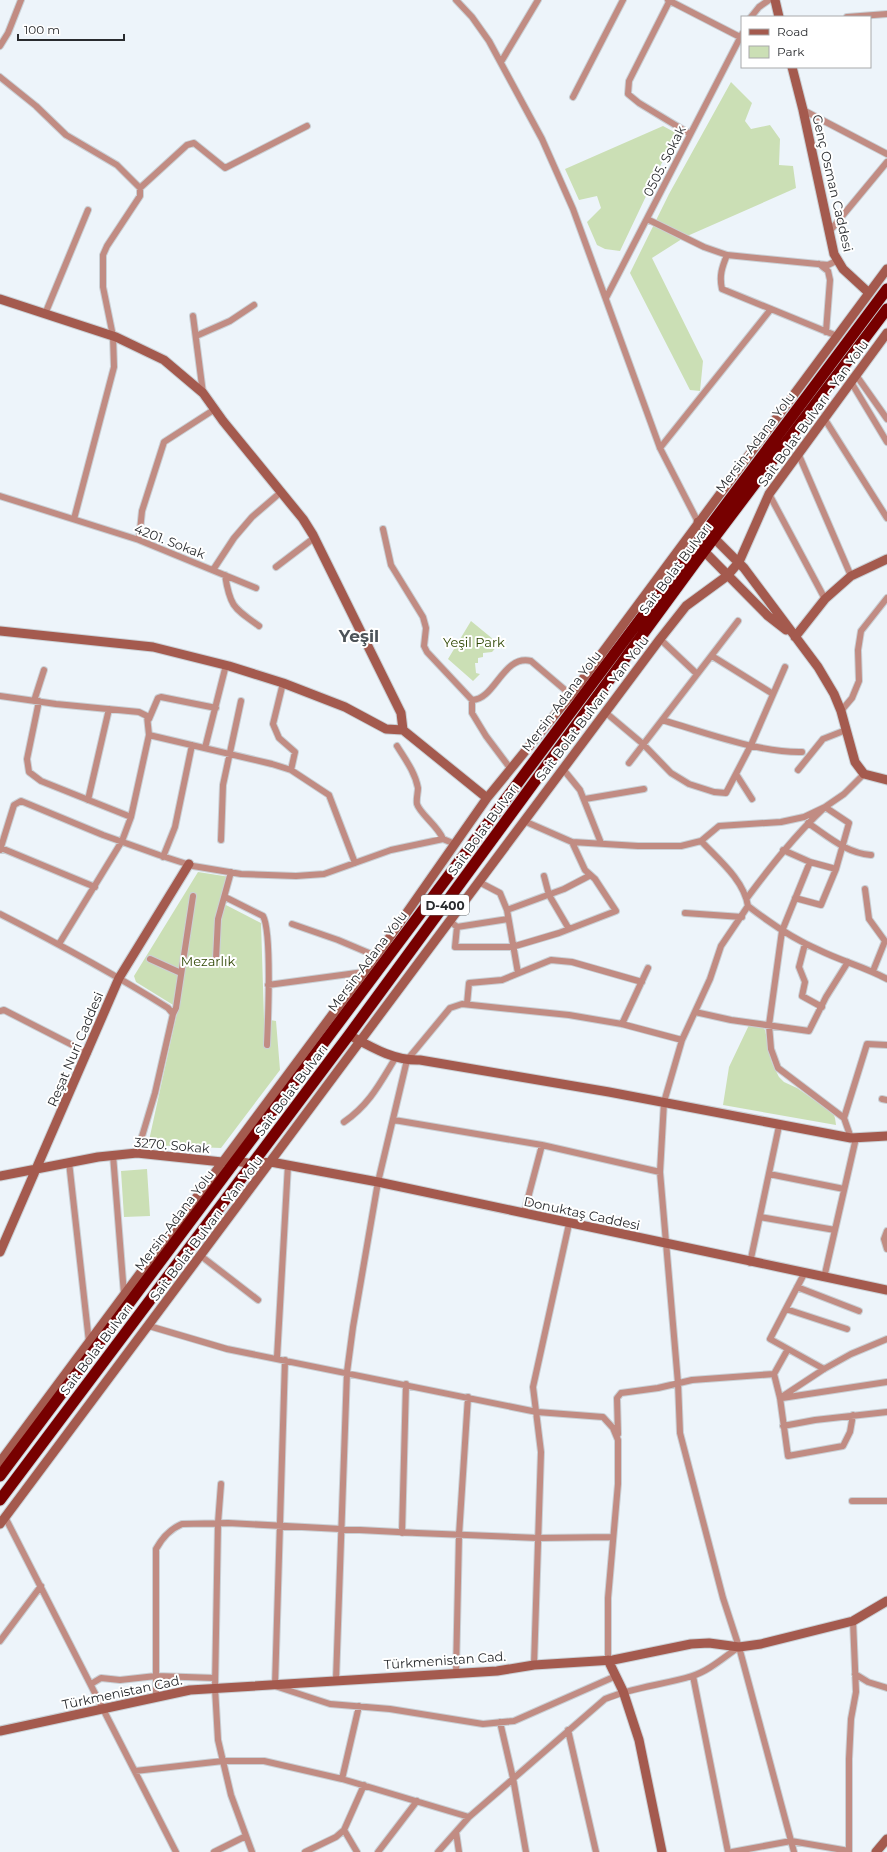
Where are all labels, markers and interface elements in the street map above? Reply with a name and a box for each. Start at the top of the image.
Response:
scale bar [18,16,124,42]
legend [741,16,871,68]
text: 100 m [24,22,60,37]
text: Road [777,24,808,39]
text: Park [777,44,805,59]
street label: Genç Osman Caddesi [809,113,857,253]
street label: 0505. Sokak [639,123,689,199]
street label: Sait Bolat Bulvarı - Yan Yolu [754,336,872,490]
street label: Mersin-Adana Yolu [712,388,798,496]
street label: Sait Bolat Bulvarı [635,519,715,617]
street label: 4201. Sokak [132,520,208,562]
district label: Yeşil [338,626,379,647]
street label: Sait Bolat Bulvarı - Yan Yolu [532,632,652,784]
park label: Yeşil Park [443,634,505,650]
street label: Mersin-Adana Yolu [518,647,604,755]
street label: Sait Bolat Bulvarı [444,780,522,878]
road number: D-400 [421,895,469,915]
street label: Mersin-Adana Yolu [324,907,410,1015]
park label: Mezarlık [181,953,235,969]
street label: Reşat Nuri Caddesi [44,989,106,1109]
street label: Sait Bolat Bulvarı [251,1041,331,1139]
street label: 3270. Sokak [134,1134,211,1156]
street label: Sait Bolat Bulvarı - Yan Yolu [146,1152,266,1304]
street label: Mersin-Adana Yolu [131,1166,217,1274]
street label: Donuktaş Caddesi [522,1193,642,1233]
street label: Sait Bolat Bulvarı [56,1300,136,1398]
street label: Türkmenistan Cad. [383,1648,507,1672]
street label: Türkmenistan Cad. [61,1671,184,1713]

